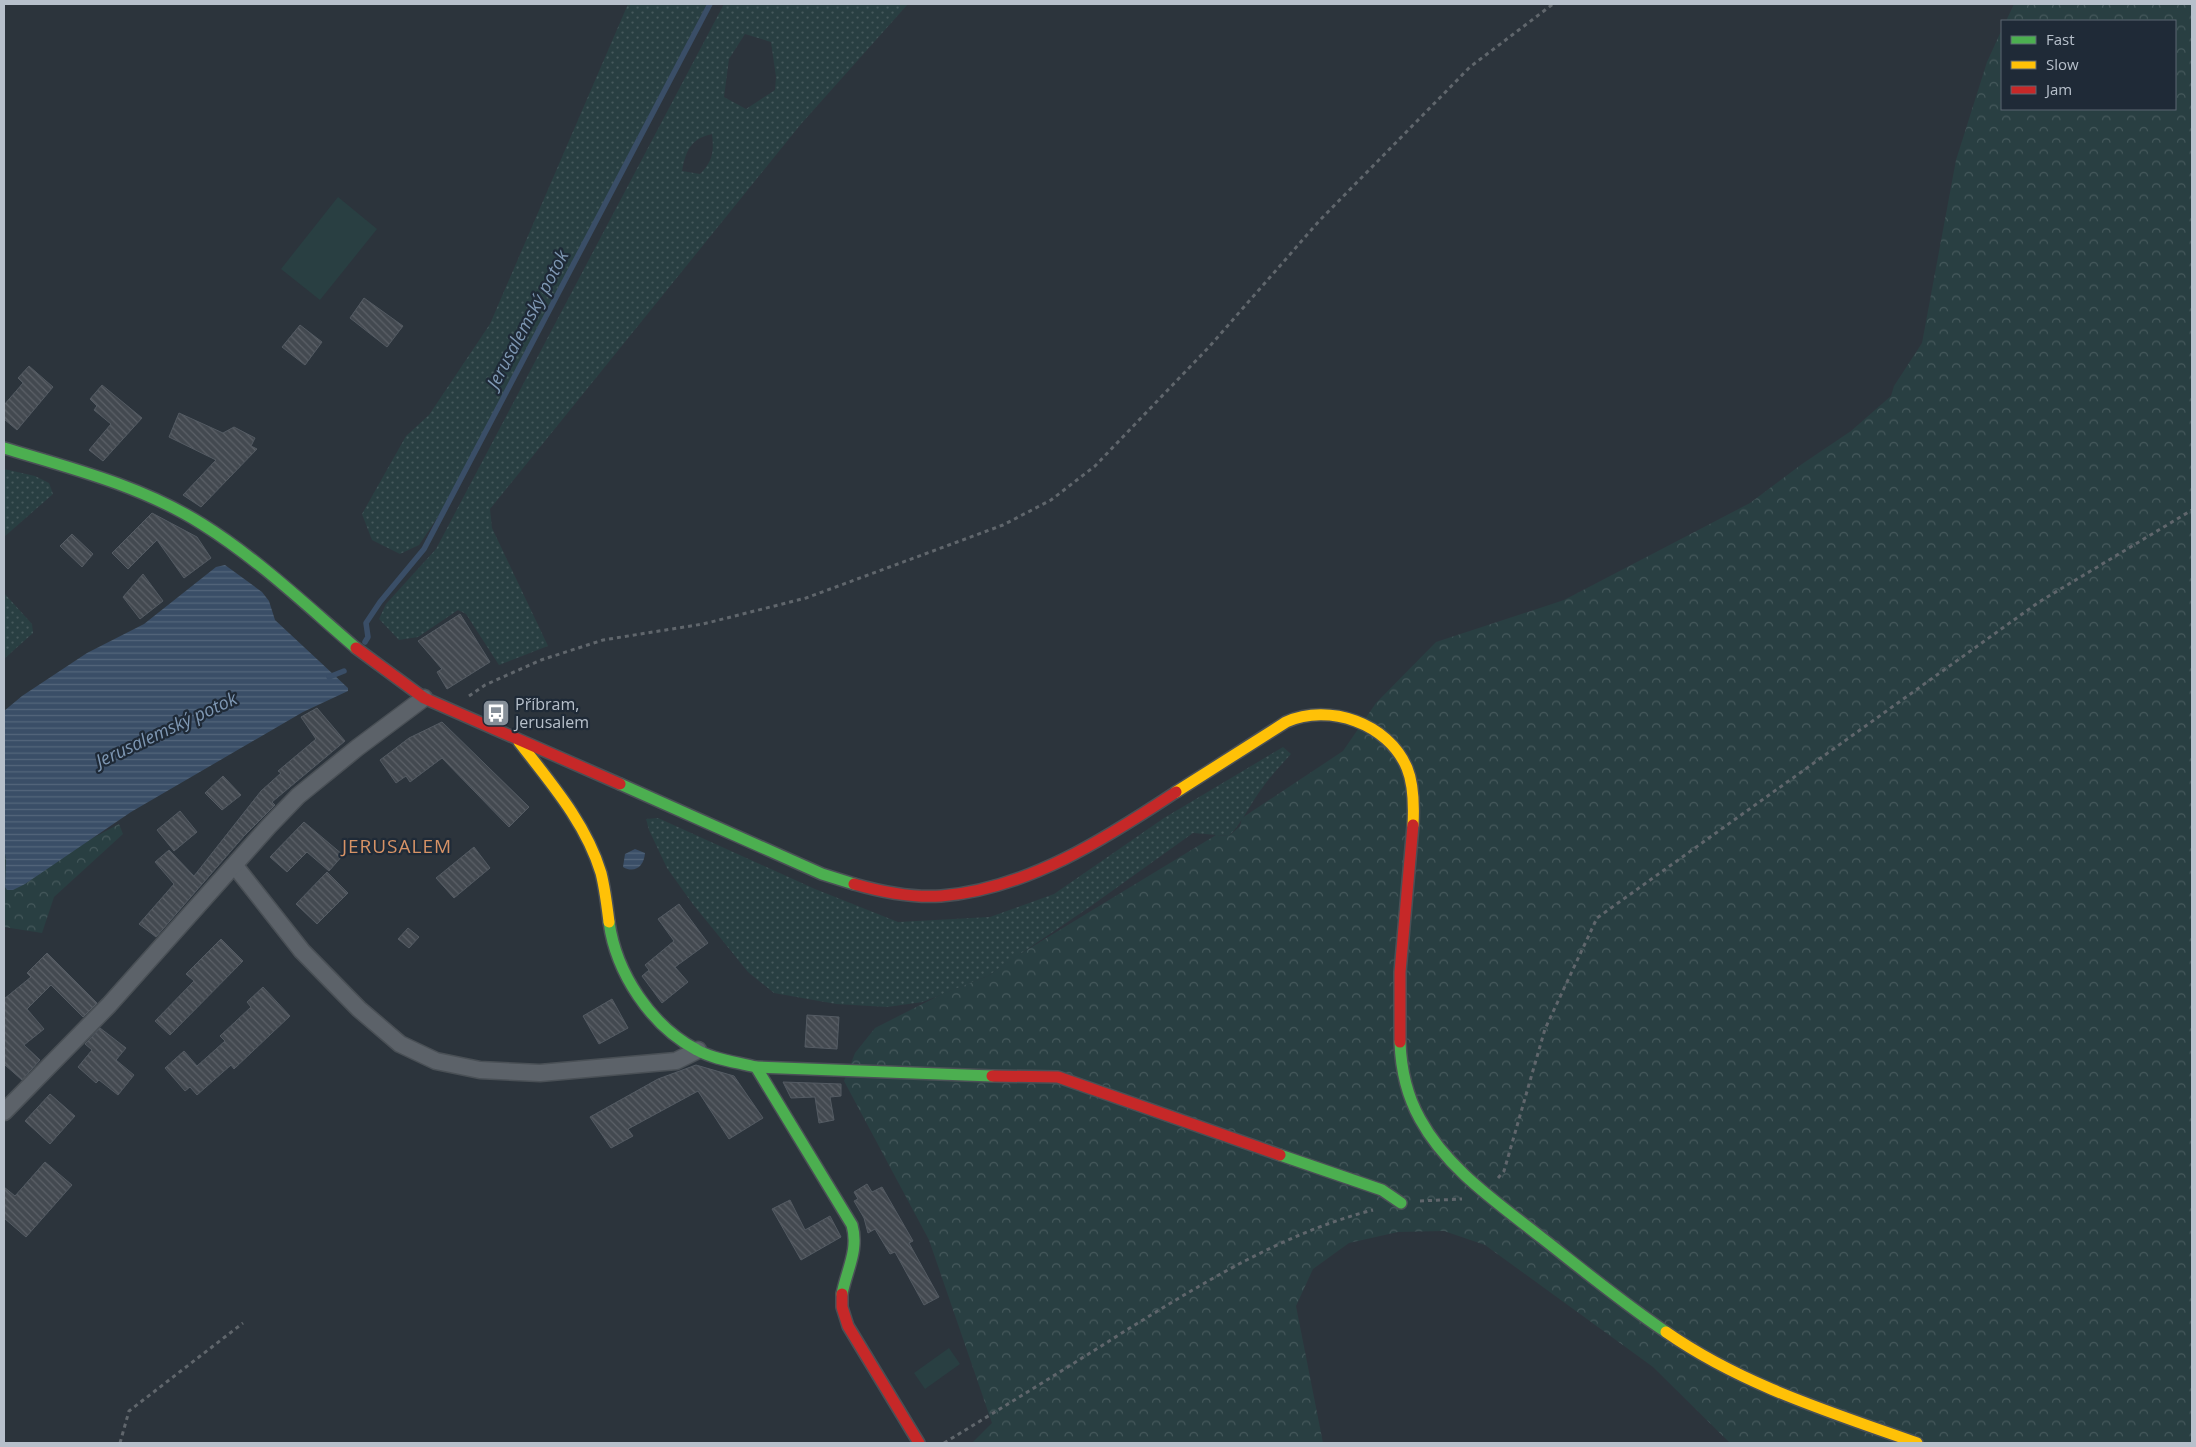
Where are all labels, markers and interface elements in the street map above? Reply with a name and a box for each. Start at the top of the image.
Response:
legend [2001,20,2176,110]
text: Fast [2046,29,2075,49]
text: Slow [2046,54,2079,74]
text: Jam [2044,79,2072,99]
water label: Jerusalemský potok [479,245,574,395]
water label: Jerusalemský potok [89,685,242,774]
place label: Příbram, Jerusalem [513,693,589,733]
bus stop icon: Příbram, Jerusalem [481,698,511,728]
district label: JERUSALEM [340,833,452,859]

